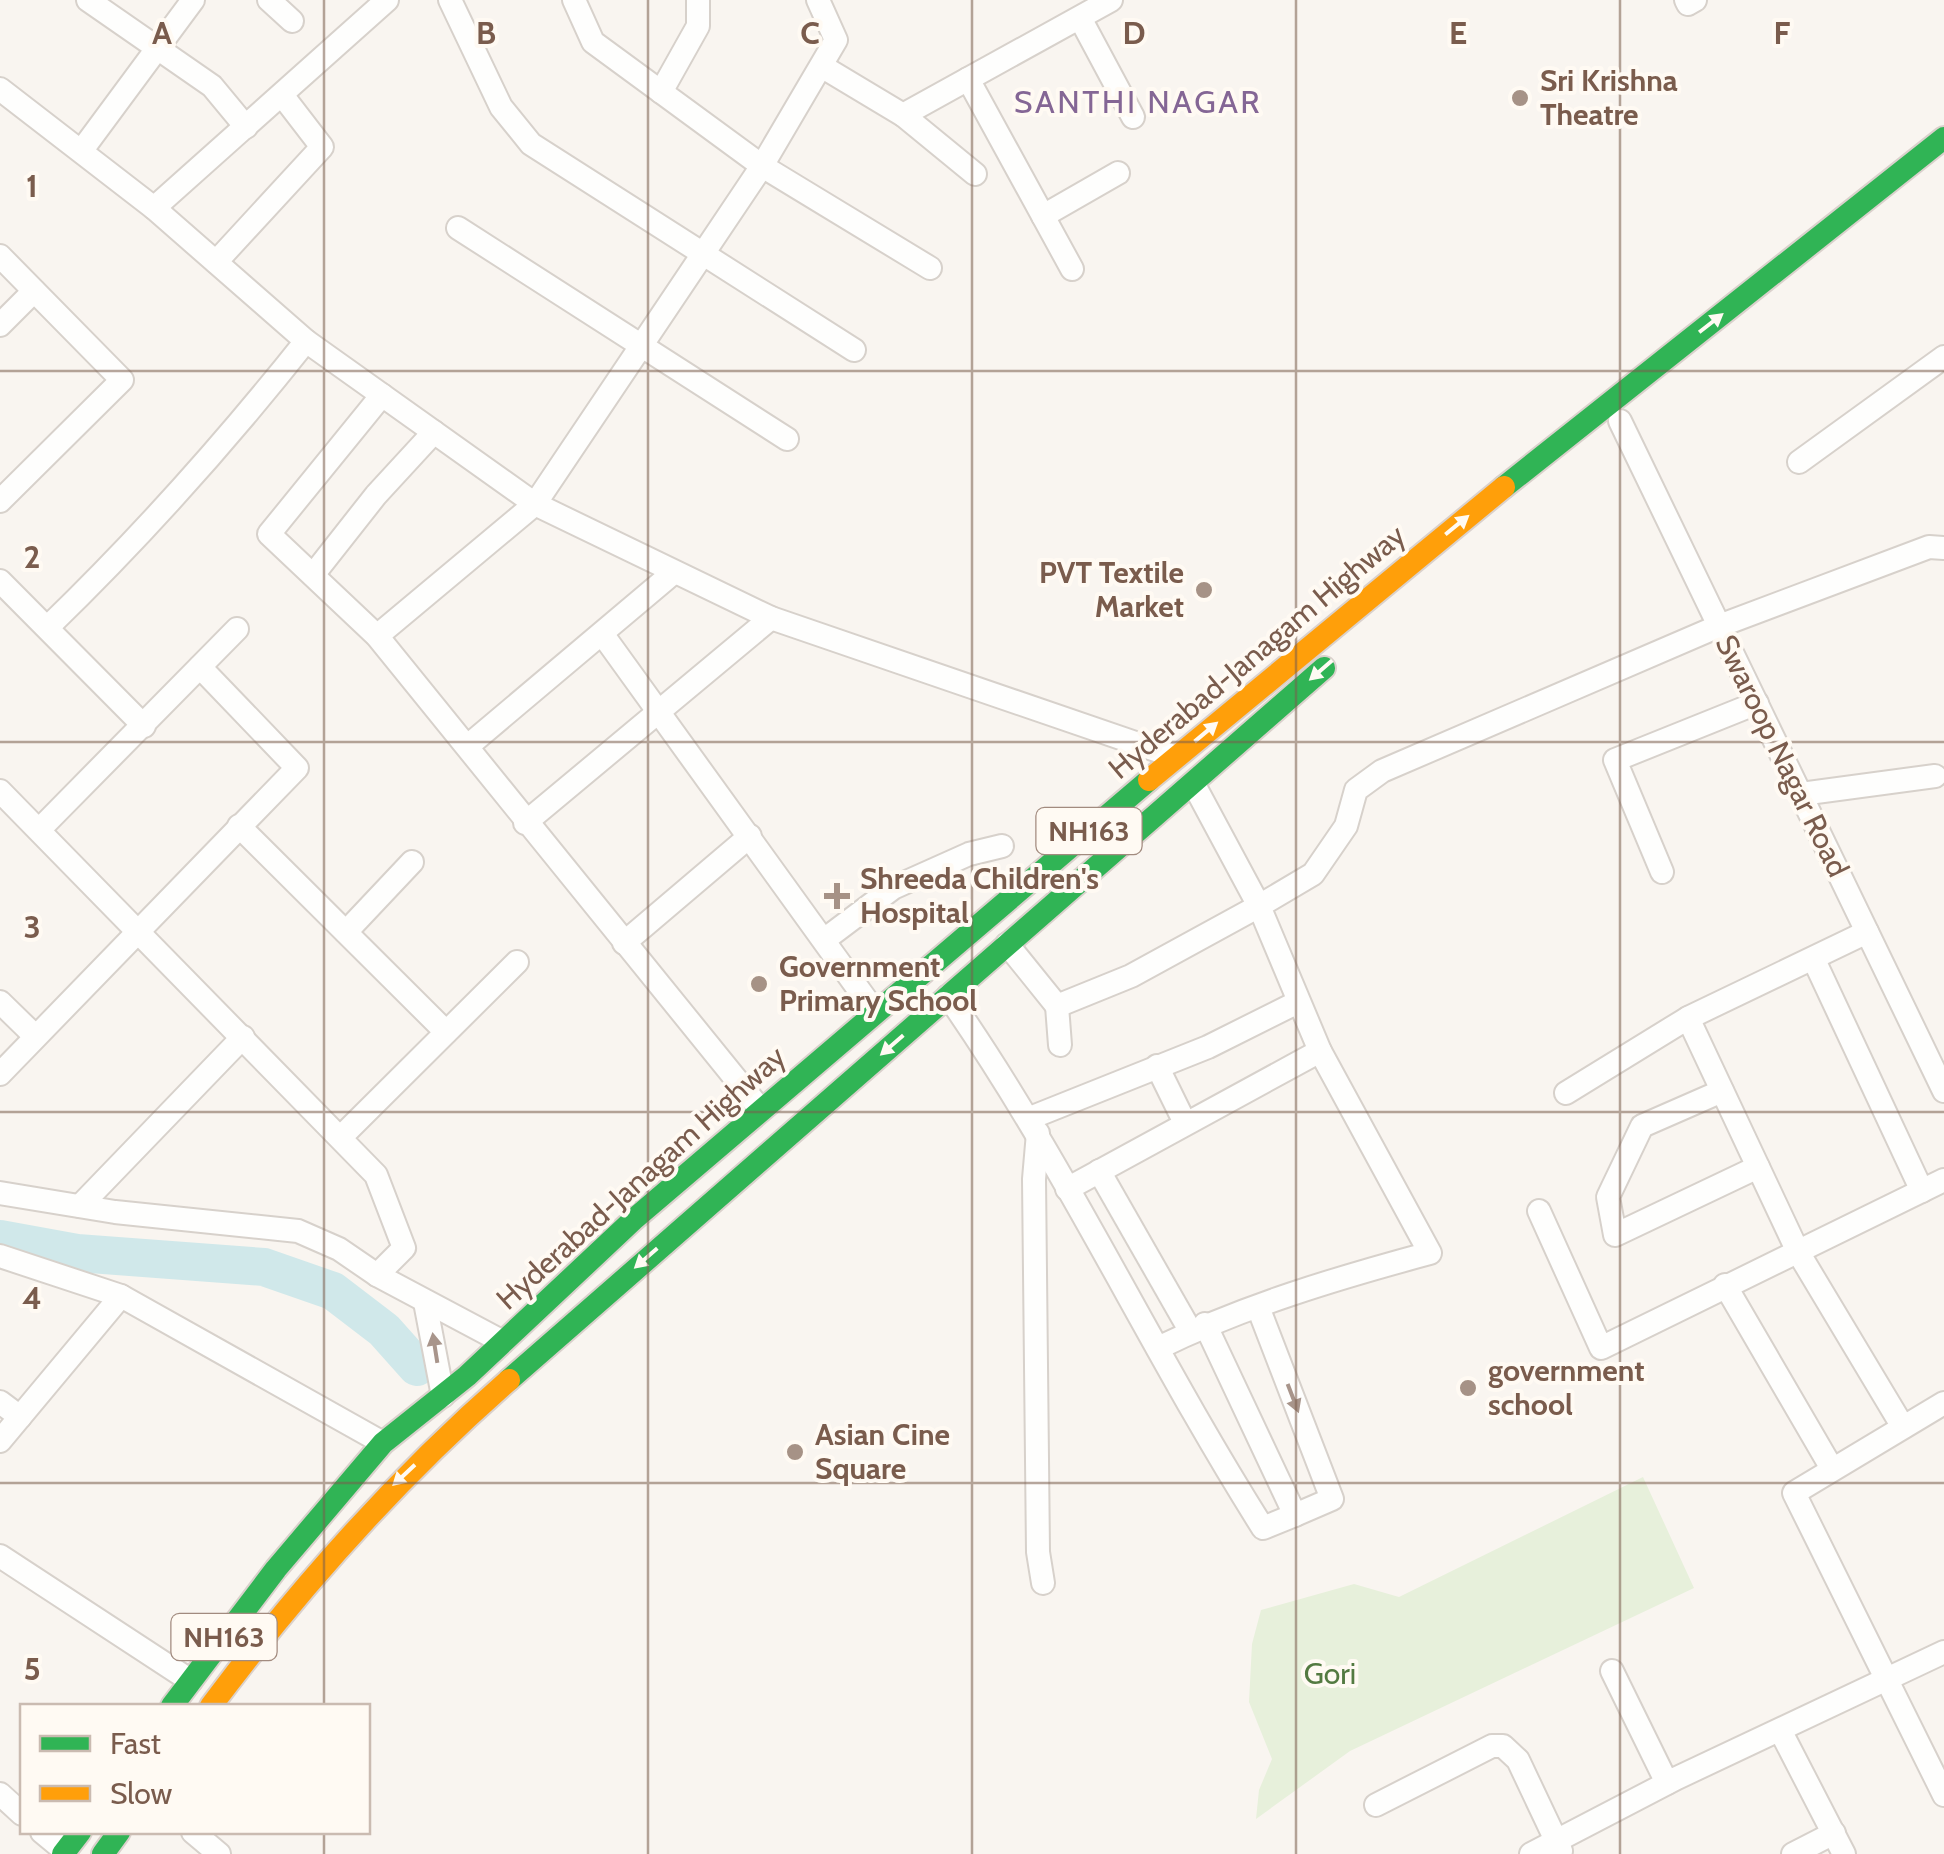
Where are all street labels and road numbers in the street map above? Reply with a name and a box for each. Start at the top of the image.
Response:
street label: Hyderabad-Janagam Highway [1101,517,1413,787]
street label: Swaroop Nagar Road [1708,629,1857,883]
road number: NH163 [1036,808,1142,854]
street label: Hyderabad-Janagam Highway [489,1038,793,1317]
road number: NH163 [172,1614,276,1660]

